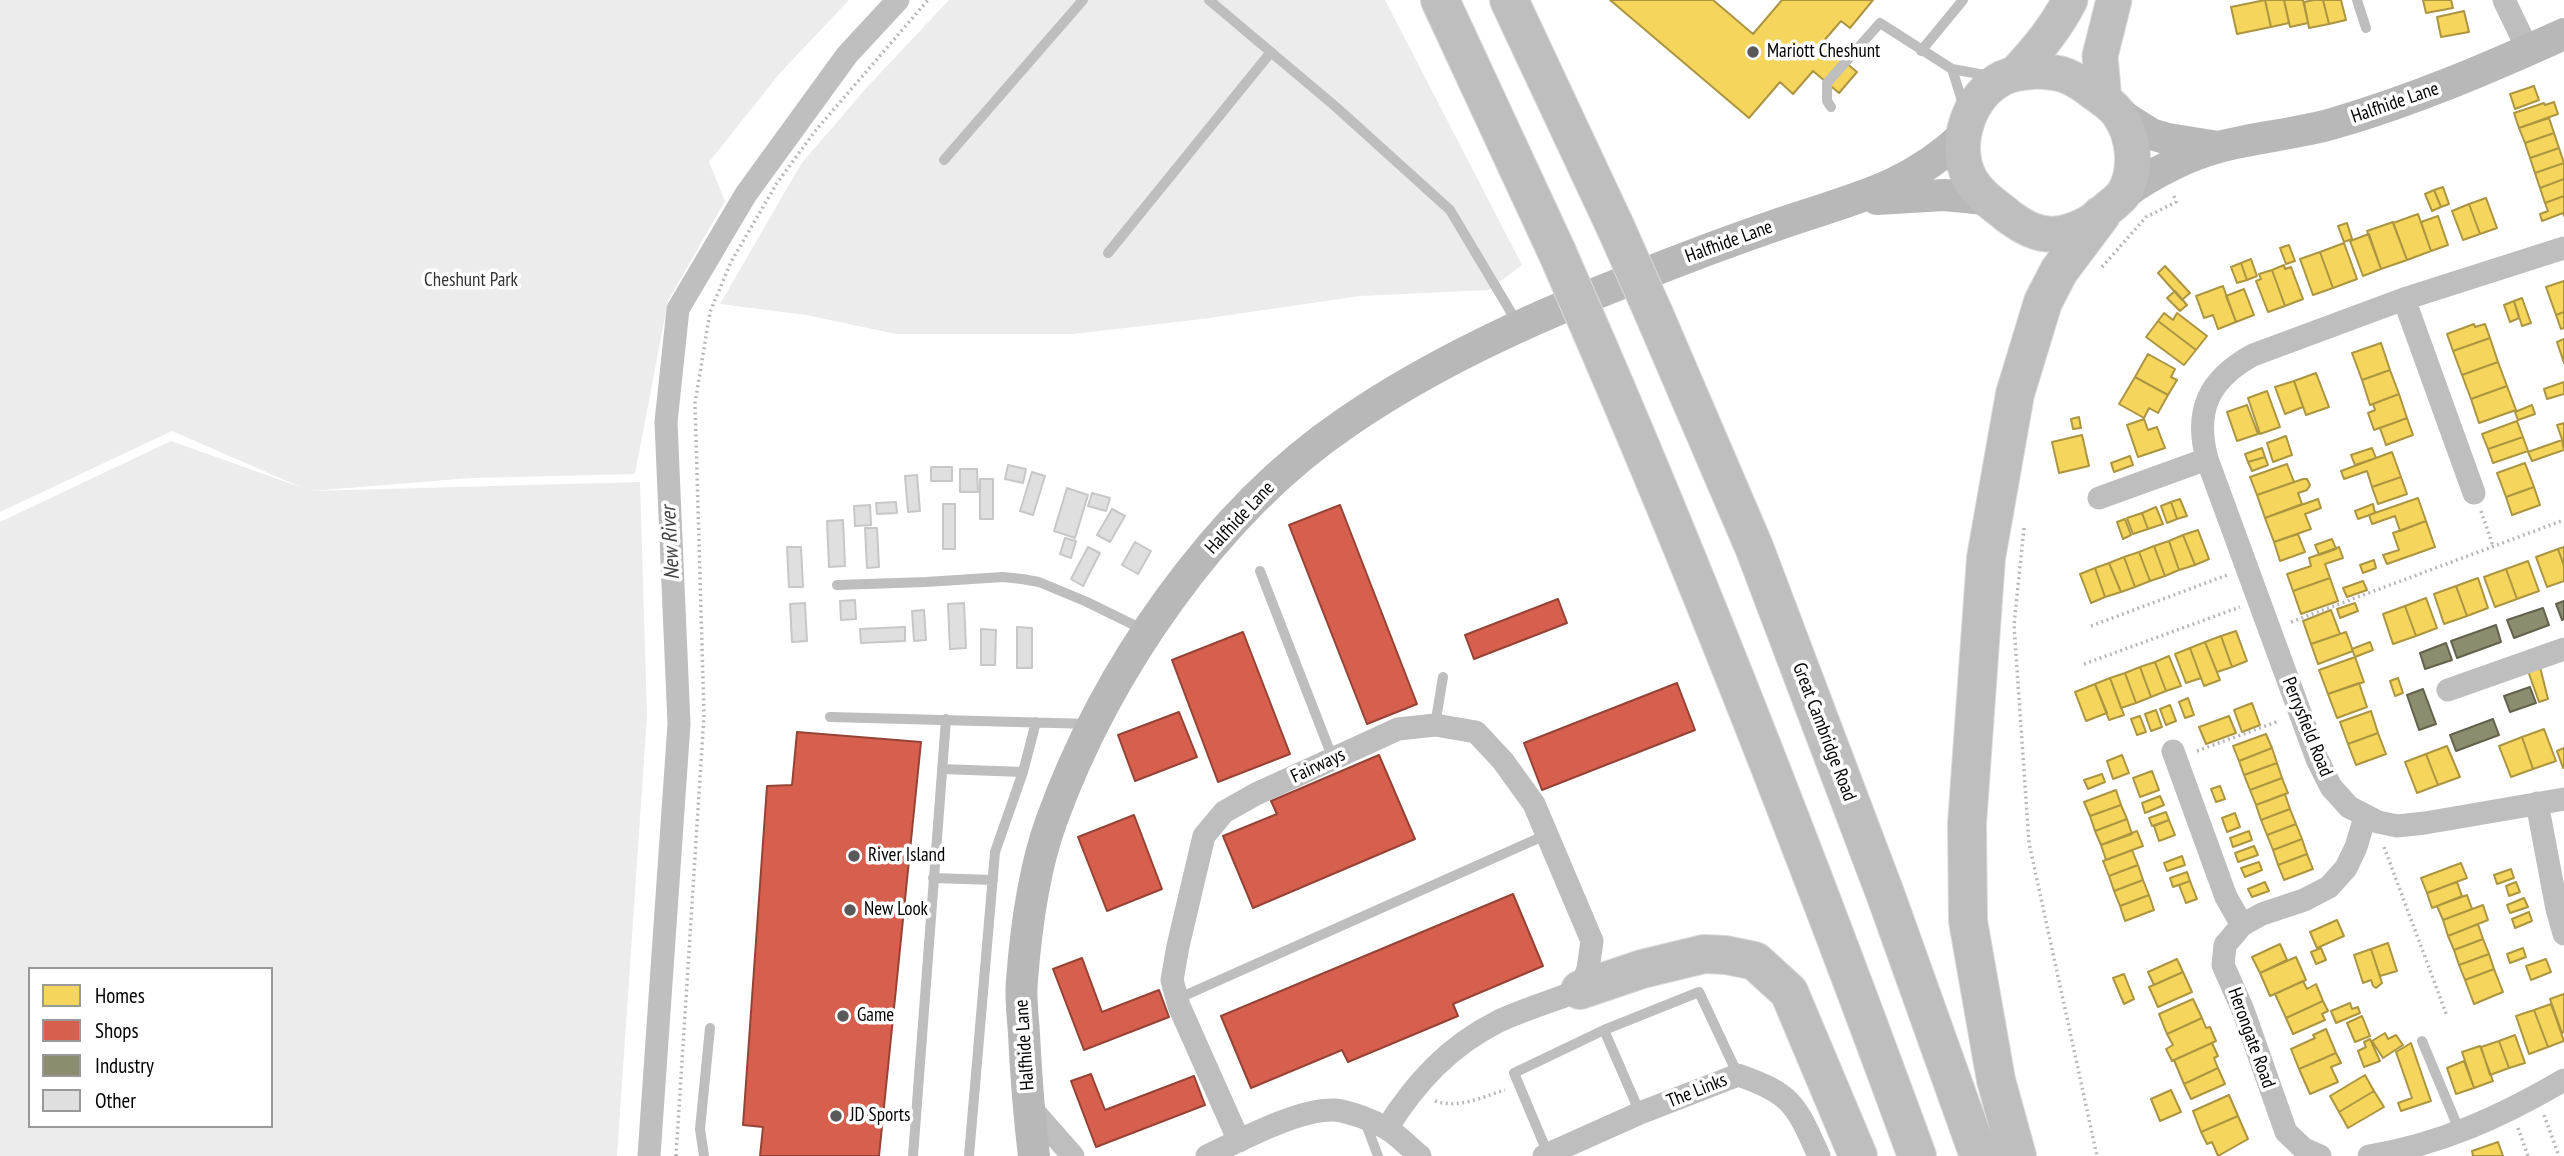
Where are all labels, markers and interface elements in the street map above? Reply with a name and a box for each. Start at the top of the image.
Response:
place label: Mariott Cheshunt [1767,41,1880,63]
marker: Mariott Cheshunt [1745,44,1761,60]
street label: Halfhide Lane [2348,77,2442,129]
street label: Halfhide Lane [1682,216,1776,268]
park label: Cheshunt Park [424,270,518,292]
street label: Halfhide Lane [1201,477,1279,559]
water label: New River [656,505,686,581]
street label: Great Cambridge Road [1787,660,1861,804]
street label: Perrysfield Road [2277,674,2337,780]
street label: Fairways [1287,744,1349,788]
place label: River Island [868,845,945,867]
marker: River Island [846,848,862,864]
place label: New Look [864,899,928,921]
marker: New Look [842,902,858,918]
legend [28,967,273,1128]
text: Homes [95,982,145,1009]
street label: Herongate Road [2222,985,2280,1091]
street label: Halfhide Lane [1010,999,1040,1091]
place label: Game [857,1005,894,1027]
marker: Game [835,1008,851,1024]
text: Shops [95,1017,139,1044]
text: Industry [95,1052,154,1079]
street label: The Links [1664,1069,1730,1113]
text: Other [95,1087,136,1114]
place label: JD Sports [850,1105,910,1127]
marker: JD Sports [828,1108,844,1124]

